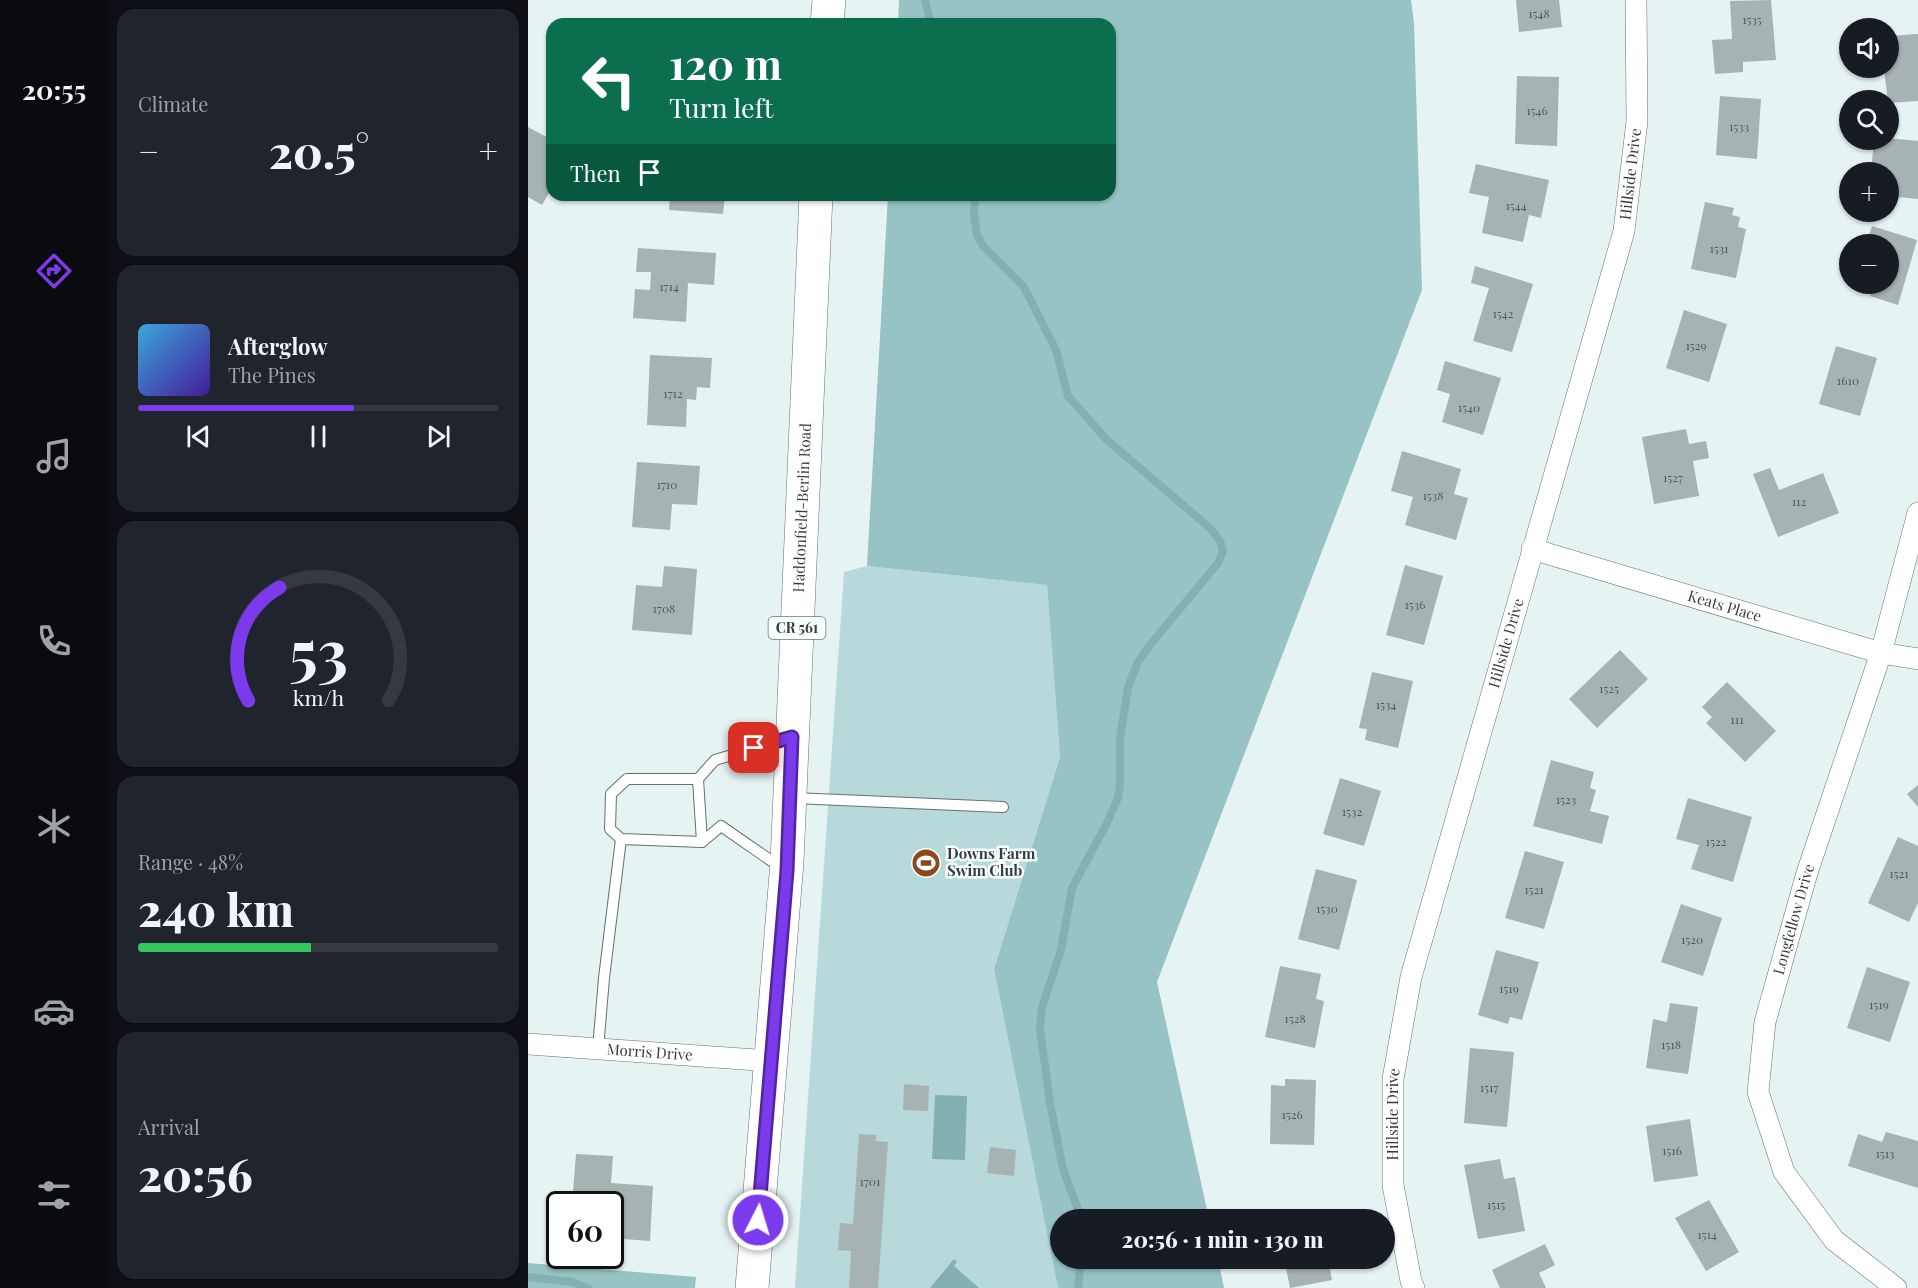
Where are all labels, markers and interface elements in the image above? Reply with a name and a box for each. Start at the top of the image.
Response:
house number: 1548 [1528,5,1550,21]
house number: 1535 [1742,11,1762,27]
map controls [1839,18,1899,294]
button: sound [1839,18,1899,78]
text: 120 m [669,35,782,91]
icon: left [570,42,648,120]
text: 20:55 [22,71,86,107]
text: Turn left [669,89,773,125]
text: Climate [138,90,208,117]
button: search [1839,90,1899,150]
house number: 1546 [1526,102,1548,118]
house number: 1533 [1729,118,1749,134]
text: 20.5° [269,120,369,180]
street label: Hillside Drive [1614,127,1645,221]
text: − [138,128,159,172]
text: + [479,128,498,172]
icon: arrive [633,156,666,189]
text: Then [570,158,621,188]
button: + [1839,162,1899,222]
house number: 1544 [1505,197,1527,213]
button: − [1839,234,1899,294]
house number: 1531 [1709,240,1729,256]
icon: directions [33,250,75,292]
house number: 1714 [659,278,679,294]
house number: 1542 [1493,305,1514,321]
text: Afterglow [228,331,328,361]
house number: 1529 [1685,337,1707,353]
text: The Pines [228,361,316,388]
house number: 1610 [1837,372,1859,388]
house number: 1712 [663,385,683,401]
house number: 1540 [1458,399,1480,415]
icon: previous [182,420,215,453]
icon: pause [302,420,335,453]
icon: next [422,420,455,453]
street label: Haddonfield-Berlin Road [788,422,815,593]
icon: music [33,435,75,477]
house number: 1527 [1663,469,1683,485]
house number: 1710 [657,476,677,492]
house number: 1538 [1423,487,1443,503]
house number: 112 [1792,493,1807,509]
street label: Keats Place [1686,585,1764,626]
house number: 1536 [1405,596,1425,612]
street label: Hillside Drive [1483,596,1528,690]
house number: 1708 [653,600,675,616]
text: 53 [288,607,348,691]
road number: CR 561 [768,617,826,639]
icon: phone [33,620,75,662]
house number: 1525 [1599,680,1619,696]
text: km/h [292,683,344,711]
house number: 1534 [1376,696,1396,712]
house number: 111 [1730,711,1744,727]
pin [728,722,779,773]
icon: arrive [737,731,770,764]
house number: 1523 [1556,791,1576,807]
house number: 1532 [1342,803,1362,819]
icon: climate [33,805,75,847]
house number: 1522 [1706,833,1727,849]
place label: Downs Farm Swim Club [947,843,1036,880]
sports icon: Downs Farm Swim Club [910,847,942,879]
text: Range · 48% [138,848,243,875]
street label: Longfellow Drive [1768,861,1818,977]
house number: 1521 [1889,865,1909,881]
text: 240 km [138,878,294,938]
house number: 1521 [1524,881,1544,897]
house number: 1530 [1316,900,1338,916]
house number: 1520 [1681,931,1703,947]
house number: 1519 [1499,980,1519,996]
icon: car [33,990,75,1032]
house number: 1519 [1869,996,1889,1012]
house number: 1528 [1284,1010,1306,1026]
house number: 1518 [1661,1036,1681,1052]
street label: Morris Drive [606,1039,693,1064]
street label: Hillside Drive [1382,1066,1404,1160]
house number: 1517 [1480,1079,1498,1095]
house number: 1526 [1281,1106,1303,1122]
text: Arrival [138,1113,200,1140]
house number: 1516 [1662,1142,1682,1158]
text: 20:56 [138,1143,253,1203]
house number: 1513 [1876,1145,1894,1161]
house number: 1701 [860,1173,881,1189]
icon: filters [33,1174,75,1216]
position arrow [726,1188,790,1252]
speed limit sign: 60 [546,1191,624,1269]
house number: 1515 [1487,1196,1505,1212]
text: 20:56 · 1 min · 130 m [1122,1224,1323,1254]
house number: 1514 [1697,1226,1717,1242]

